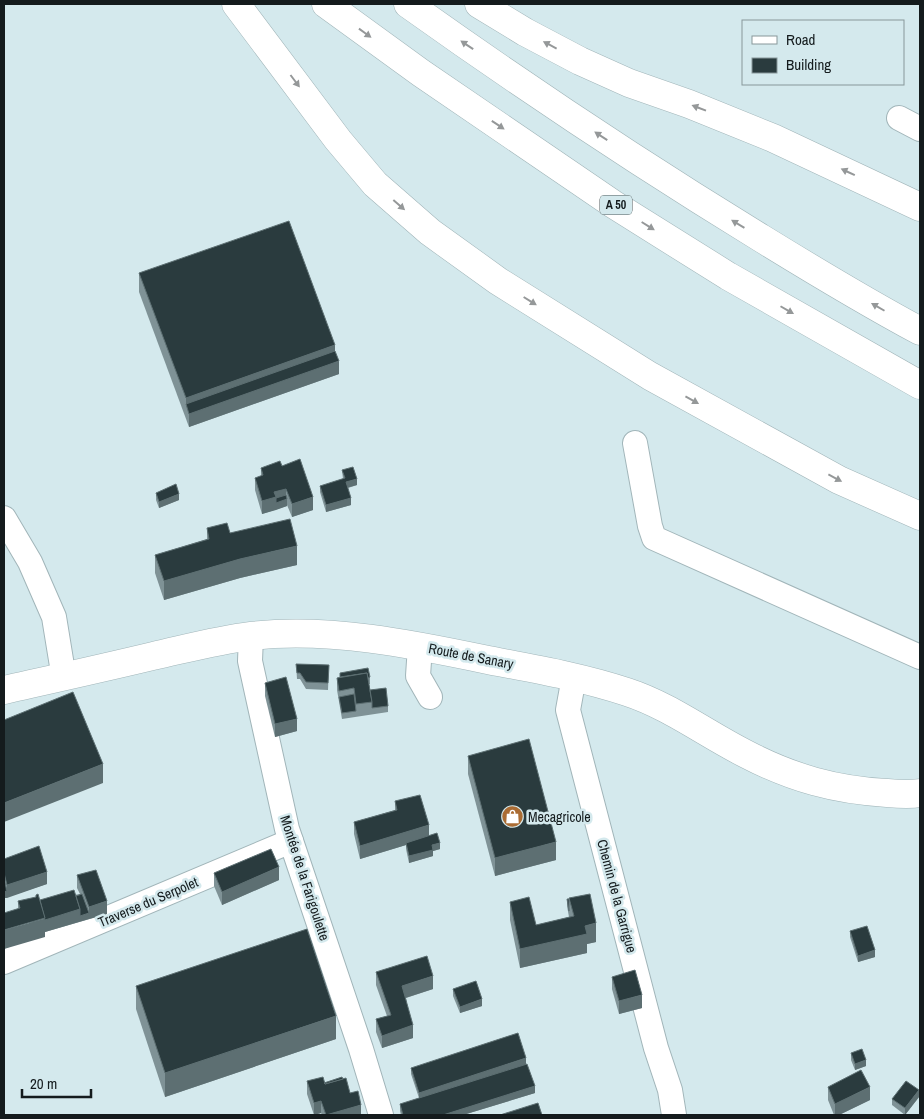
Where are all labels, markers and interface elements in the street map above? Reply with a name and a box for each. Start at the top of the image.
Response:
legend [742,20,904,85]
one-way arrow [358,27,371,38]
text: Road [786,29,815,50]
one-way arrow [460,40,474,50]
one-way arrow [542,41,557,49]
text: Building [786,54,831,75]
one-way arrow [289,74,300,87]
one-way arrow [692,104,706,112]
one-way arrow [492,121,505,130]
one-way arrow [595,131,608,141]
one-way arrow [841,168,855,176]
road number: A 50 [600,196,632,214]
one-way arrow [392,199,404,211]
one-way arrow [732,219,745,229]
one-way arrow [641,221,655,230]
one-way arrow [523,296,536,305]
one-way arrow [870,303,885,311]
one-way arrow [780,305,794,314]
one-way arrow [686,395,699,404]
one-way arrow [828,474,842,482]
street label: Route de Sanary [427,639,515,673]
shop icon: Mecagricole [500,805,524,829]
place label: Mecagricole [528,808,591,826]
street label: Montée de la Farigoulette [276,813,334,943]
street label: Chemin de la Garrigue [593,837,641,955]
street label: Traverse du Serpolet [95,873,201,931]
scale bar [22,1066,91,1098]
text: 20 m [30,1073,57,1094]

